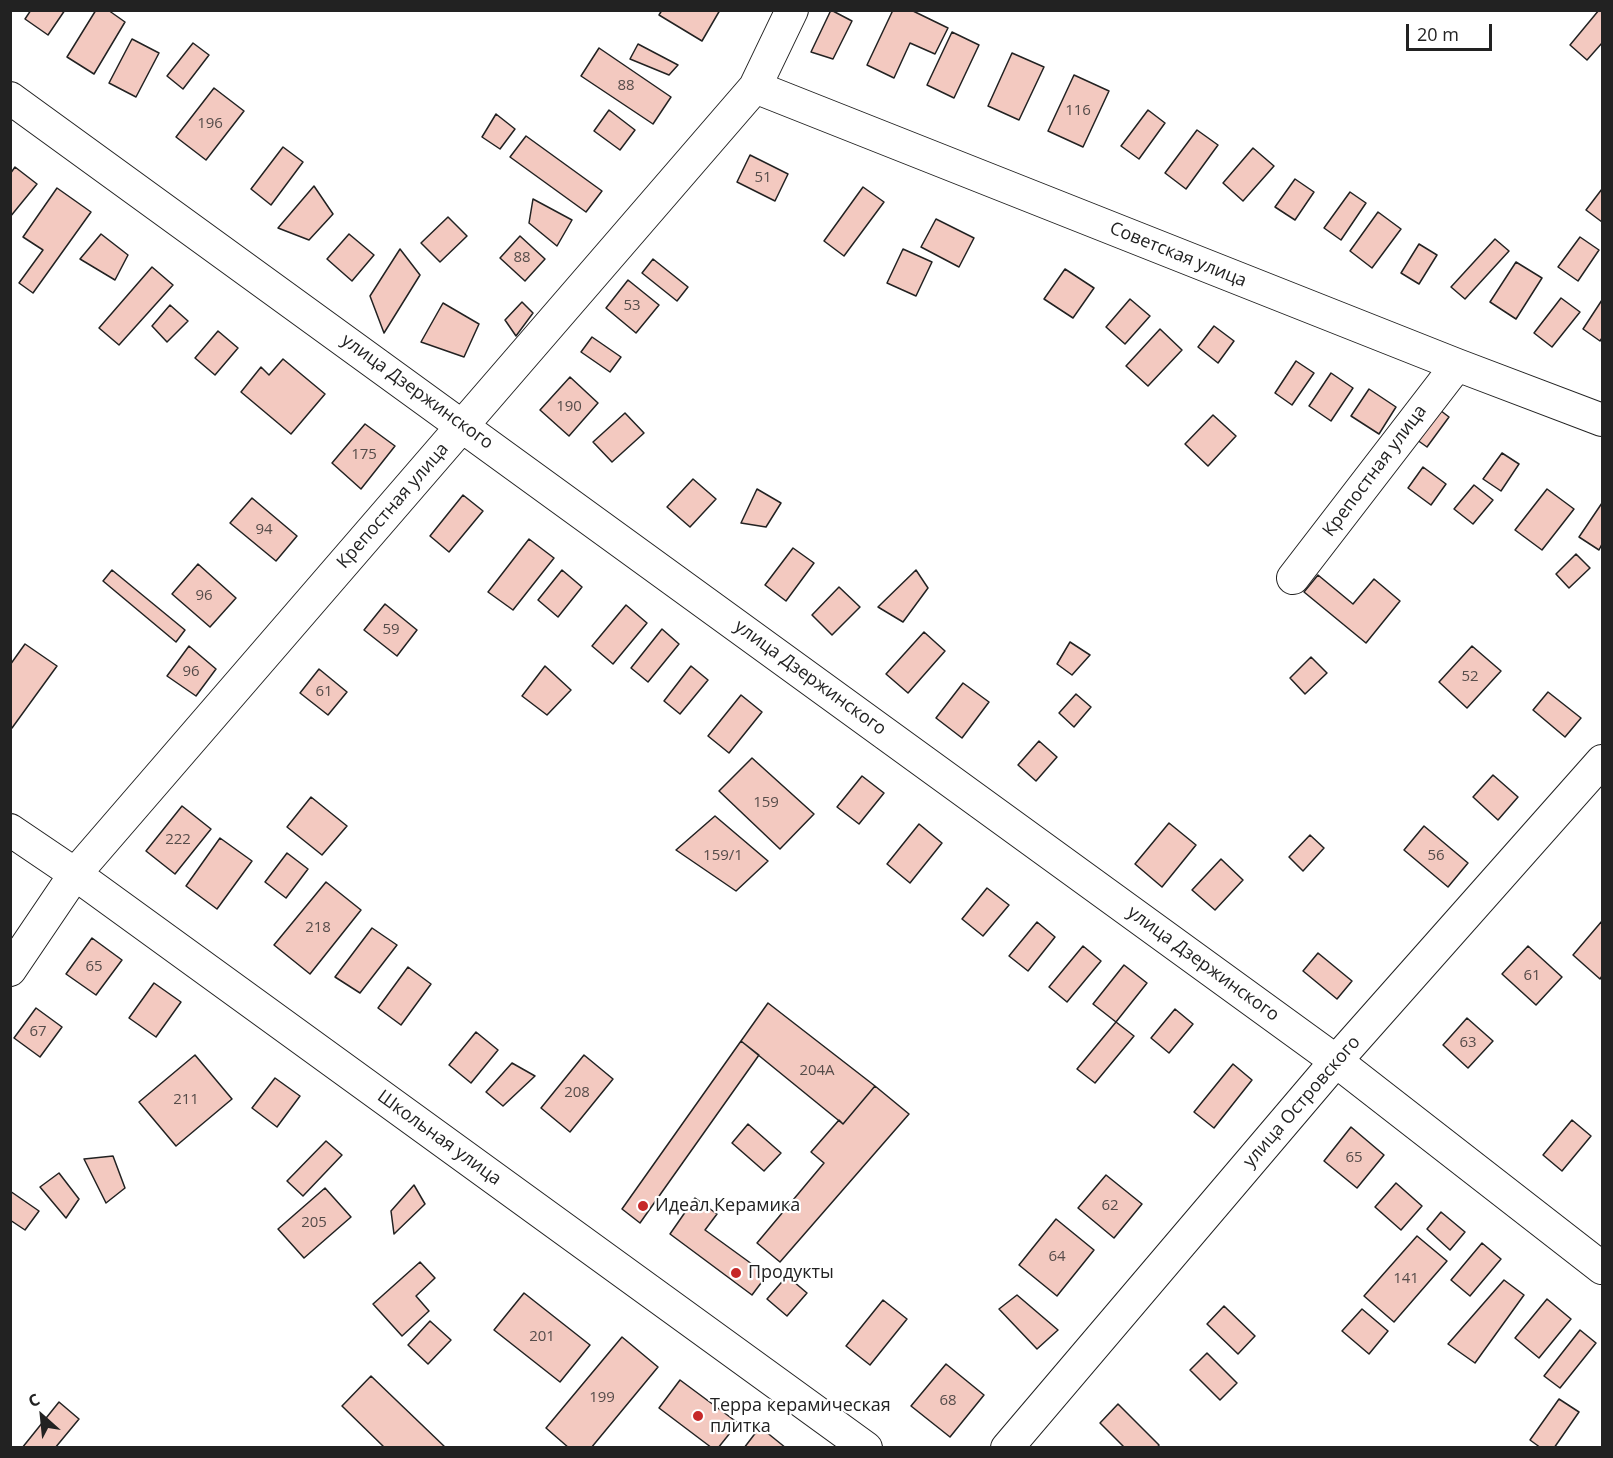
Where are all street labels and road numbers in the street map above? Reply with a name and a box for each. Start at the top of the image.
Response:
street label: Советская улица [1106,218,1250,292]
street label: улица Дзержинского [337,330,497,454]
street label: Крепостная улица [1318,401,1432,541]
street label: Крепостная улица [333,439,453,573]
street label: улица Дзержинского [730,616,890,740]
street label: улица Дзержинского [1123,902,1283,1026]
street label: улица Островского [1239,1032,1365,1172]
street label: Школьная улица [373,1086,505,1190]

